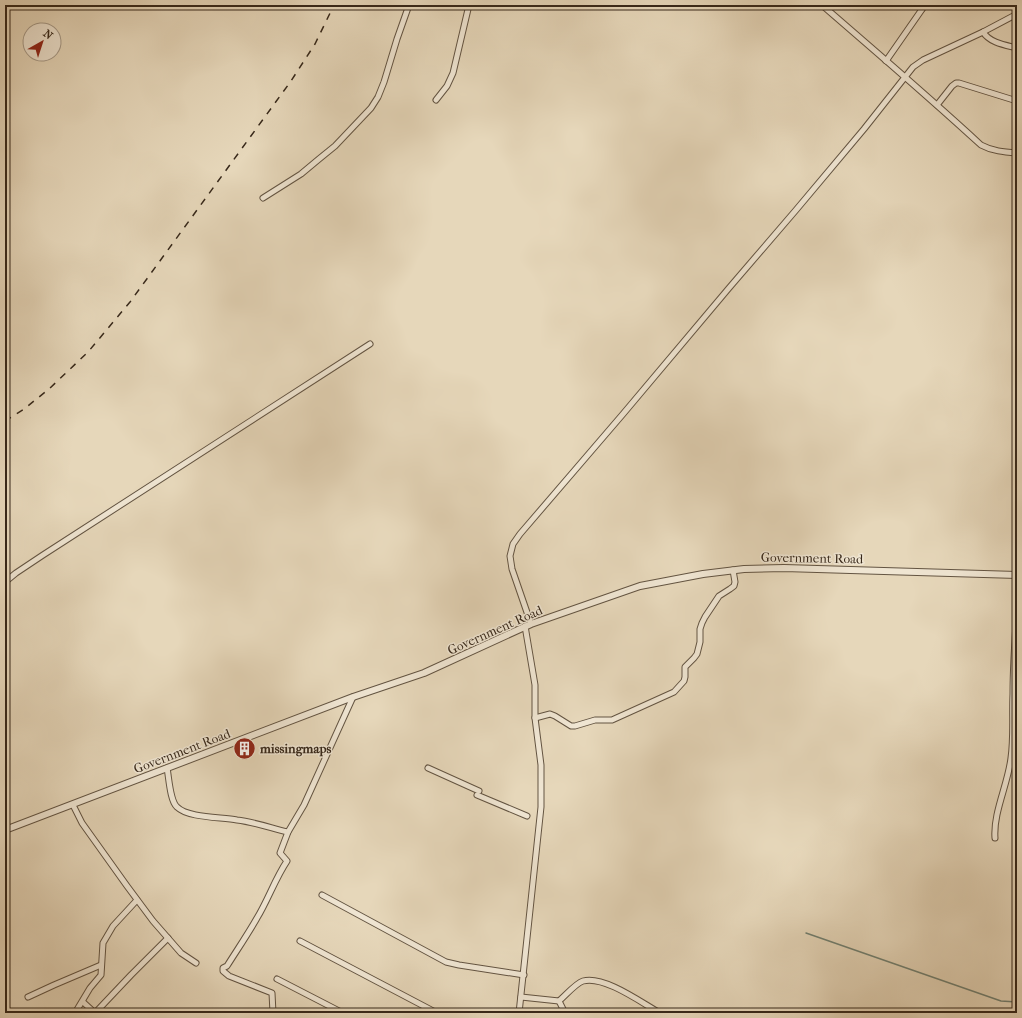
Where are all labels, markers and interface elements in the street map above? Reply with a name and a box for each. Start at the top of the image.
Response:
north arrow [22,22,62,62]
text: N [41,27,56,43]
street label: Government Road [761,550,864,566]
street label: Government Road [445,602,546,658]
street label: Government Road [132,725,233,776]
building icon: missingmaps [231,735,257,761]
place label: missingmaps [259,741,331,757]

